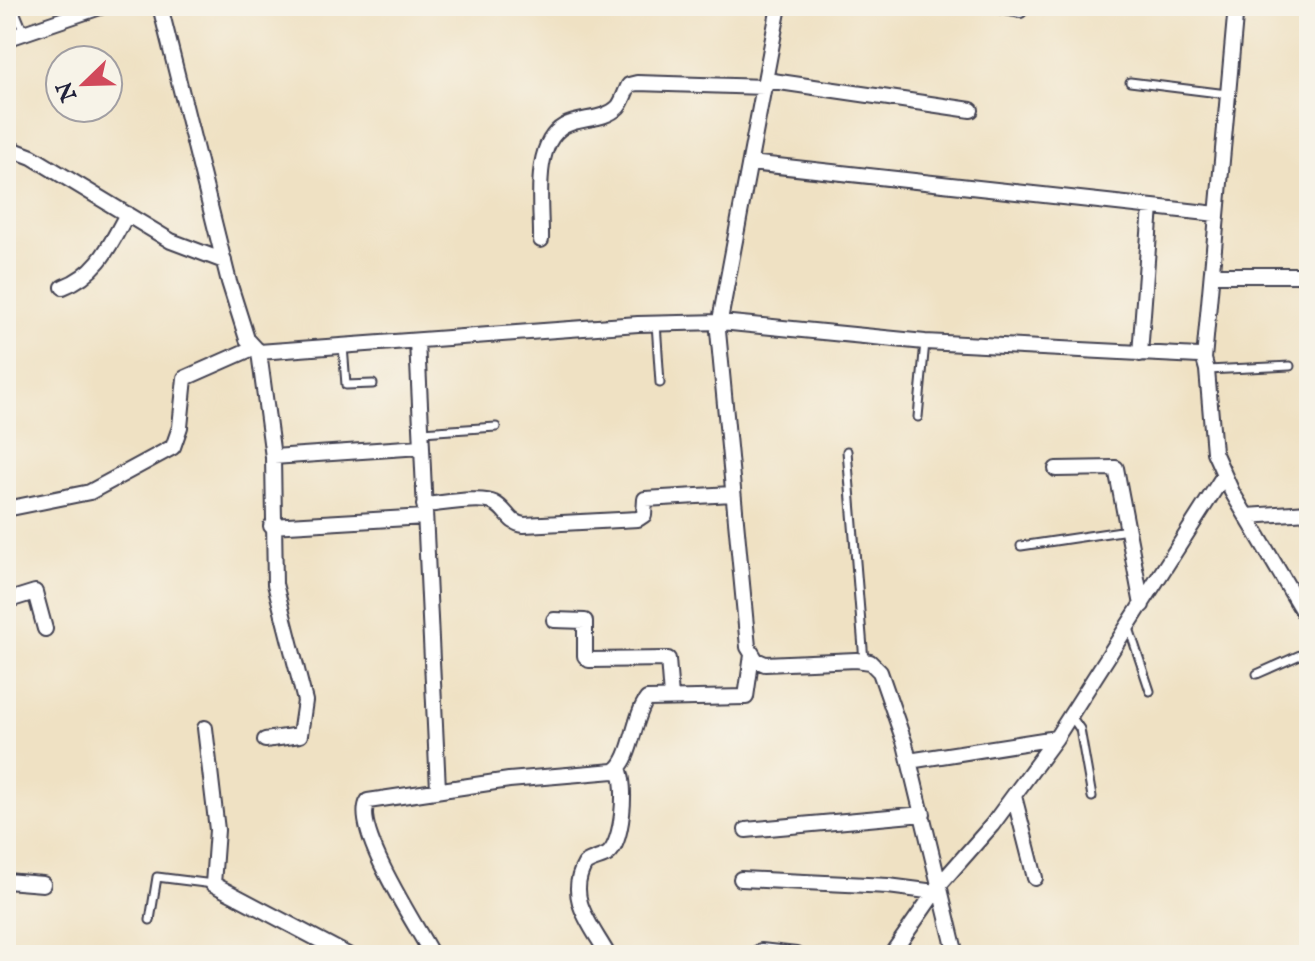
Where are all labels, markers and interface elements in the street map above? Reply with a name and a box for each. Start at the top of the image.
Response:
north arrow [44,44,124,124]
text: N [51,77,84,106]

